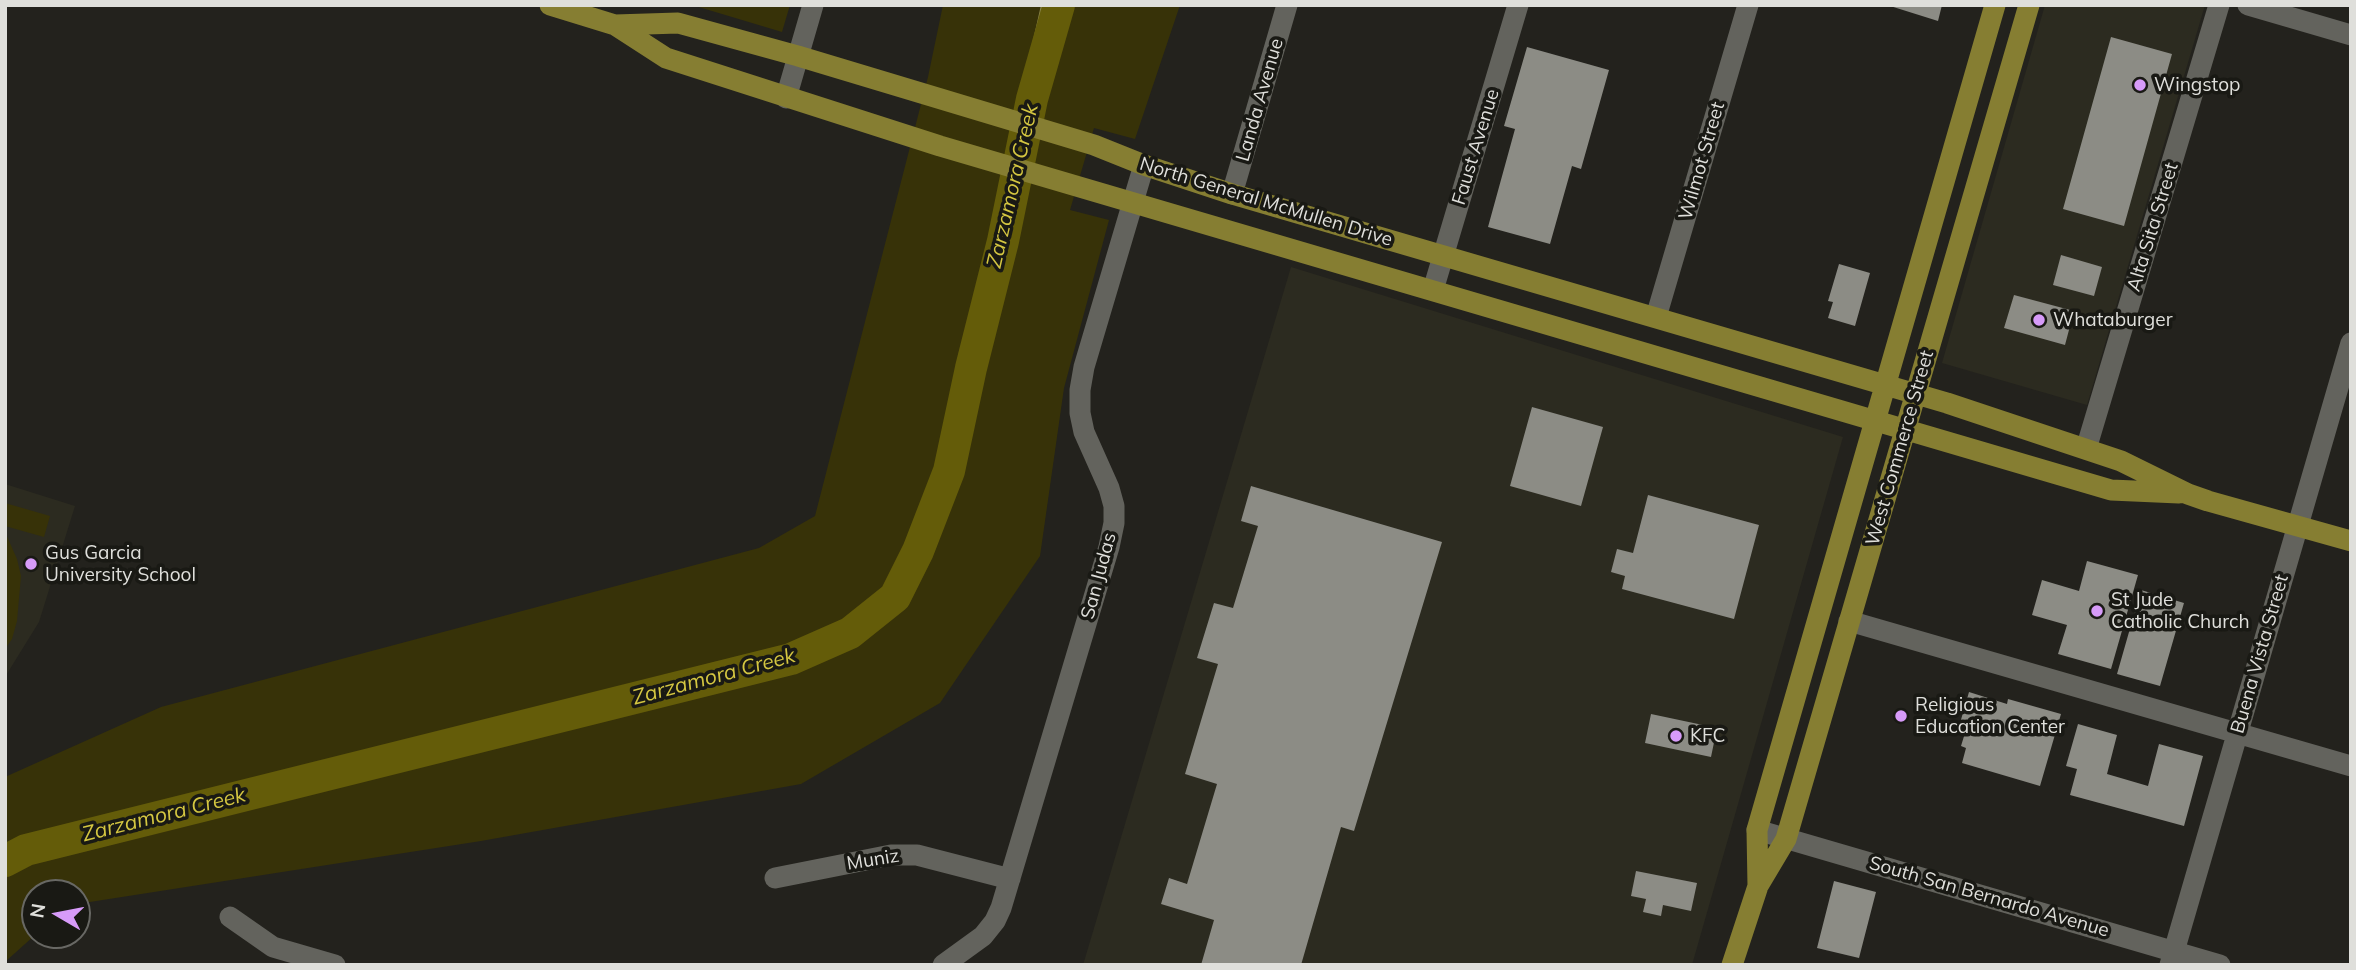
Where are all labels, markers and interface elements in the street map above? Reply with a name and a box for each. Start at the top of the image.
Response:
street label: Landa Avenue [1232,36,1288,164]
place label: Wingstop [2154,74,2240,96]
marker: Wingstop [2132,77,2148,93]
street label: Faust Avenue [1448,86,1504,208]
street label: Wilmot Street [1674,99,1730,223]
water label: Zarzamora Creek [982,102,1044,270]
street label: North General McMullen Drive [1137,153,1395,251]
street label: Alta Sita Street [2123,160,2183,294]
place label: Whataburger [2053,309,2173,331]
marker: Whataburger [2031,312,2047,328]
street label: West Commerce Street [1861,348,1939,548]
street label: San Judas [1077,530,1121,622]
place label: Gus Garcia University School [45,542,196,586]
marker: Gus Garcia University School [23,556,39,572]
street label: Buena Vista Street [2226,572,2294,736]
place label: St Jude Catholic Church [2111,589,2250,633]
marker: St Jude Catholic Church [2089,603,2105,619]
water label: Zarzamora Creek [630,643,798,711]
place label: Religious Education Center [1915,694,2065,738]
marker: Religious Education Center [1893,708,1909,724]
place label: KFC [1690,725,1725,747]
marker: KFC [1668,728,1684,744]
water label: Zarzamora Creek [80,783,248,847]
street label: Muniz [845,845,901,875]
street label: South San Bernardo Avenue [1866,852,2112,942]
north arrow [21,879,91,949]
text: N [24,902,50,920]

